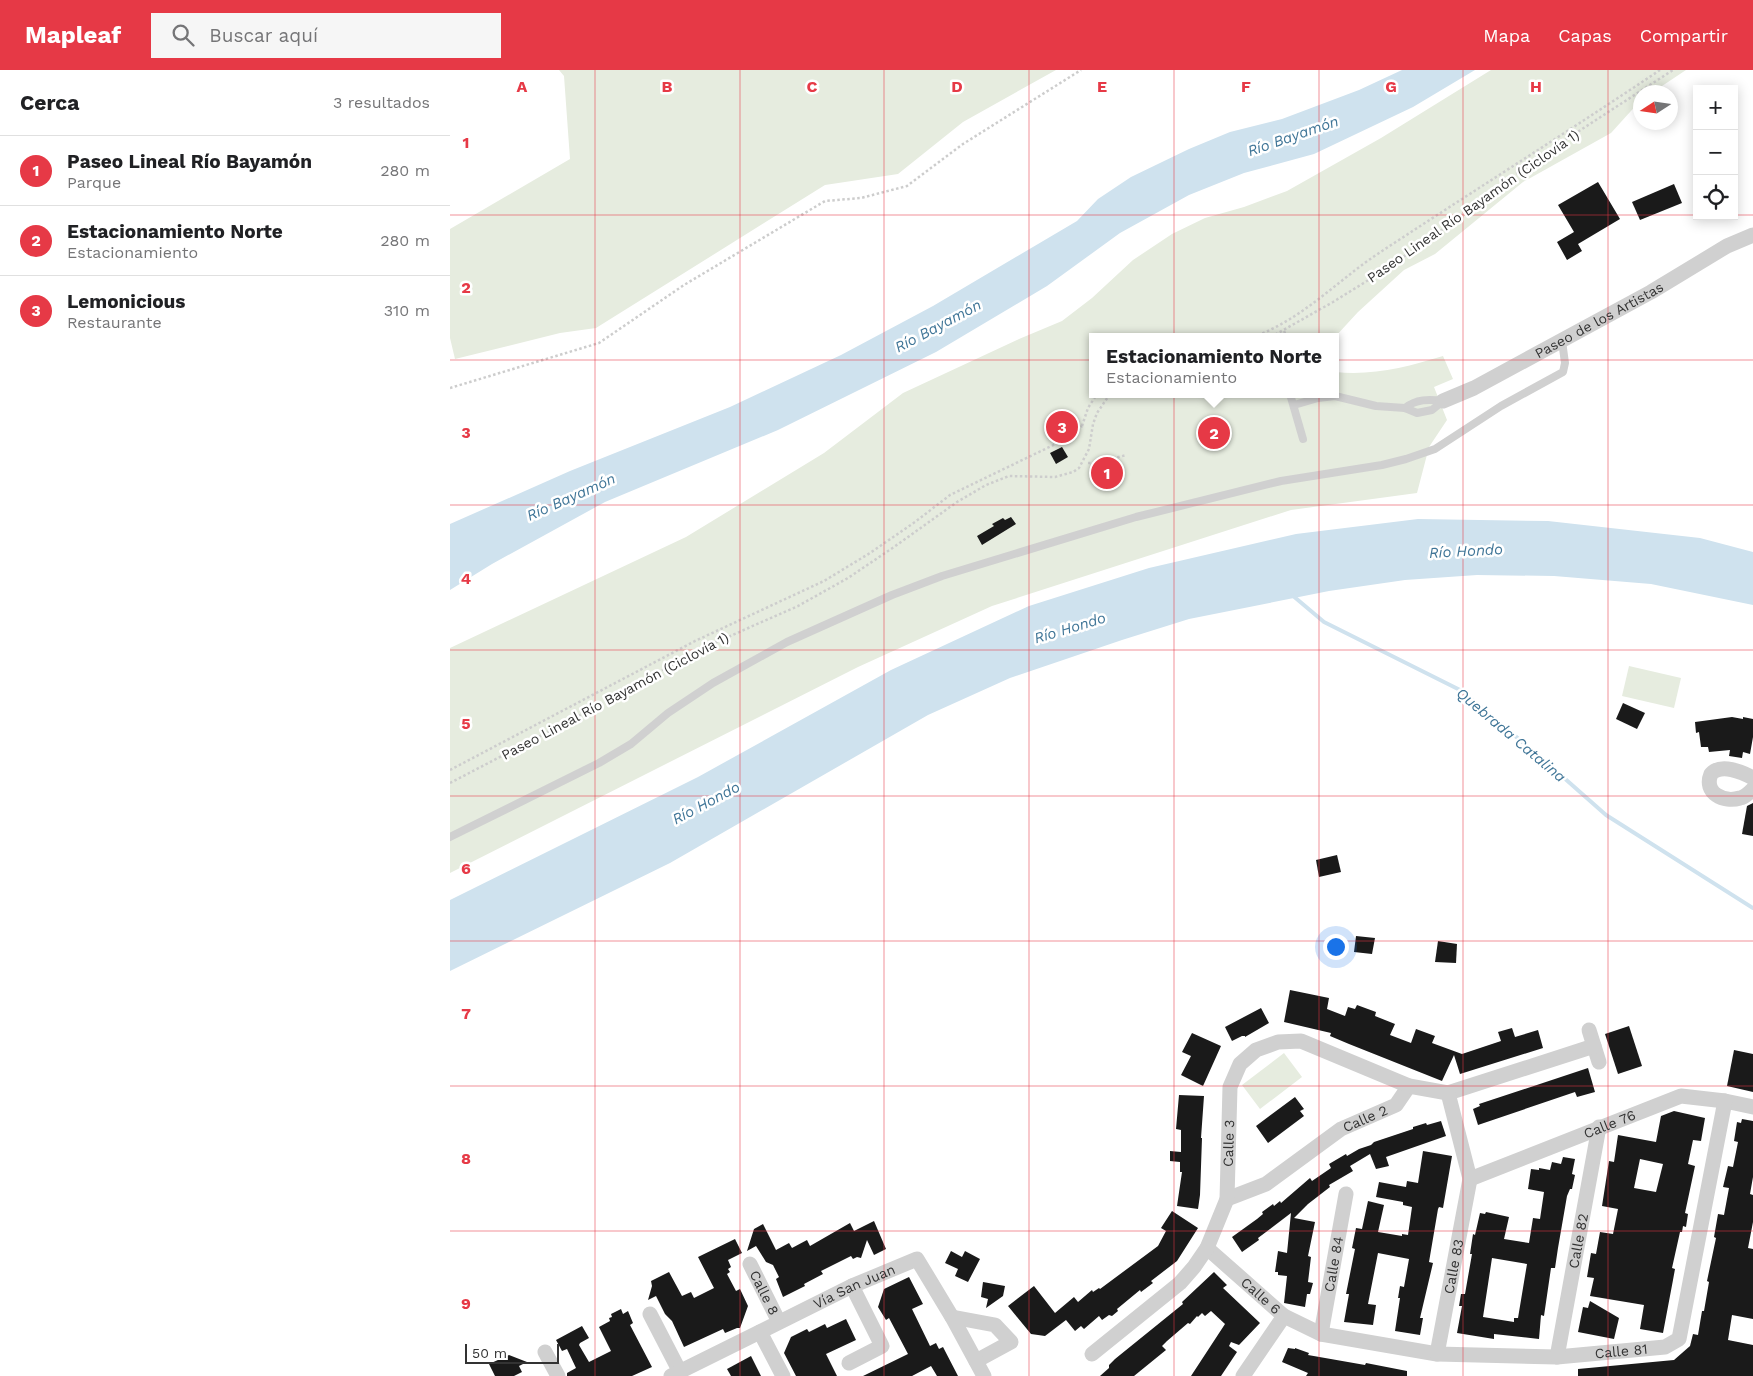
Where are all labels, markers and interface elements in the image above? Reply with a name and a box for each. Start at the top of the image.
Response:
search box [151,13,501,58]
text: Mapleaf [25,21,121,49]
icon: search [169,21,197,49]
text: Buscar aquí [209,24,318,47]
text: Mapa [1483,25,1530,46]
text: Capas [1558,25,1612,46]
text: Compartir [1640,25,1728,46]
text: A [517,77,528,96]
text: B [662,77,673,96]
text: C [807,77,818,96]
text: D [951,77,963,96]
text: E [1097,77,1107,96]
text: F [1241,77,1251,96]
text: G [1385,77,1397,96]
text: H [1530,77,1542,96]
north arrow [1633,85,1678,130]
map controls [1693,85,1738,220]
button: + [1693,85,1738,130]
text: Cerca [20,90,79,115]
text: 3 resultados [333,93,430,112]
water label: Río Bayamón [1245,112,1341,160]
street label: Paseo Lineal Río Bayamón (Ciclovía 1) [1364,126,1582,286]
button: − [1693,130,1738,175]
text: 1 [463,133,469,152]
text: Paseo Lineal Río Bayamón [67,150,312,173]
text: 1 [33,161,39,180]
text: 280 m [380,161,430,180]
text: Parque [67,173,121,192]
button: locate [1693,175,1738,220]
text: Estacionamiento Norte [67,220,283,243]
text: 2 [31,231,41,250]
text: 280 m [380,231,430,250]
text: Estacionamiento [67,243,198,262]
text: 2 [461,278,471,297]
street label: Paseo de los Artistas [1532,278,1666,361]
text: Lemonicious [67,290,185,313]
water label: Río Bayamón [892,296,984,356]
text: 3 [31,301,41,320]
text: 310 m [384,301,430,320]
text: Restaurante [67,313,162,332]
popup [1089,333,1339,398]
text: Estacionamiento Norte [1106,345,1322,368]
text: Estacionamiento [1106,368,1237,387]
pin: 3 [1046,408,1078,446]
pin: 2 [1198,414,1230,452]
text: 3 [461,423,471,442]
pin: 1 [1091,454,1123,492]
water label: Río Bayamón [524,469,618,525]
water label: Río Hondo [1429,540,1503,562]
text: 4 [461,569,471,588]
water label: Río Hondo [1032,609,1108,647]
street label: Paseo Lineal Río Bayamón (Ciclovía 1) [499,629,731,763]
water label: Quebrada Catalina [1453,684,1569,786]
text: 5 [461,714,471,733]
water label: Río Hondo [669,778,743,828]
text: 6 [461,859,471,878]
your location [1323,934,1349,960]
text: 7 [461,1004,471,1023]
street label: Calle 2 [1340,1102,1390,1135]
street label: Calle 76 [1581,1107,1638,1142]
street label: Calle 3 [1220,1120,1237,1167]
text: 8 [461,1149,471,1168]
street label: Calle 82 [1565,1212,1591,1270]
street label: Calle 84 [1321,1235,1346,1293]
street label: Calle 83 [1440,1238,1466,1295]
street label: Vía San Juan [811,1261,897,1312]
street label: Calle 8 [747,1268,782,1317]
street label: Calle 6 [1238,1274,1284,1317]
text: 9 [461,1294,471,1313]
scale bar [465,1341,559,1364]
street label: Calle 81 [1594,1341,1648,1361]
text: 50 m [472,1345,507,1361]

